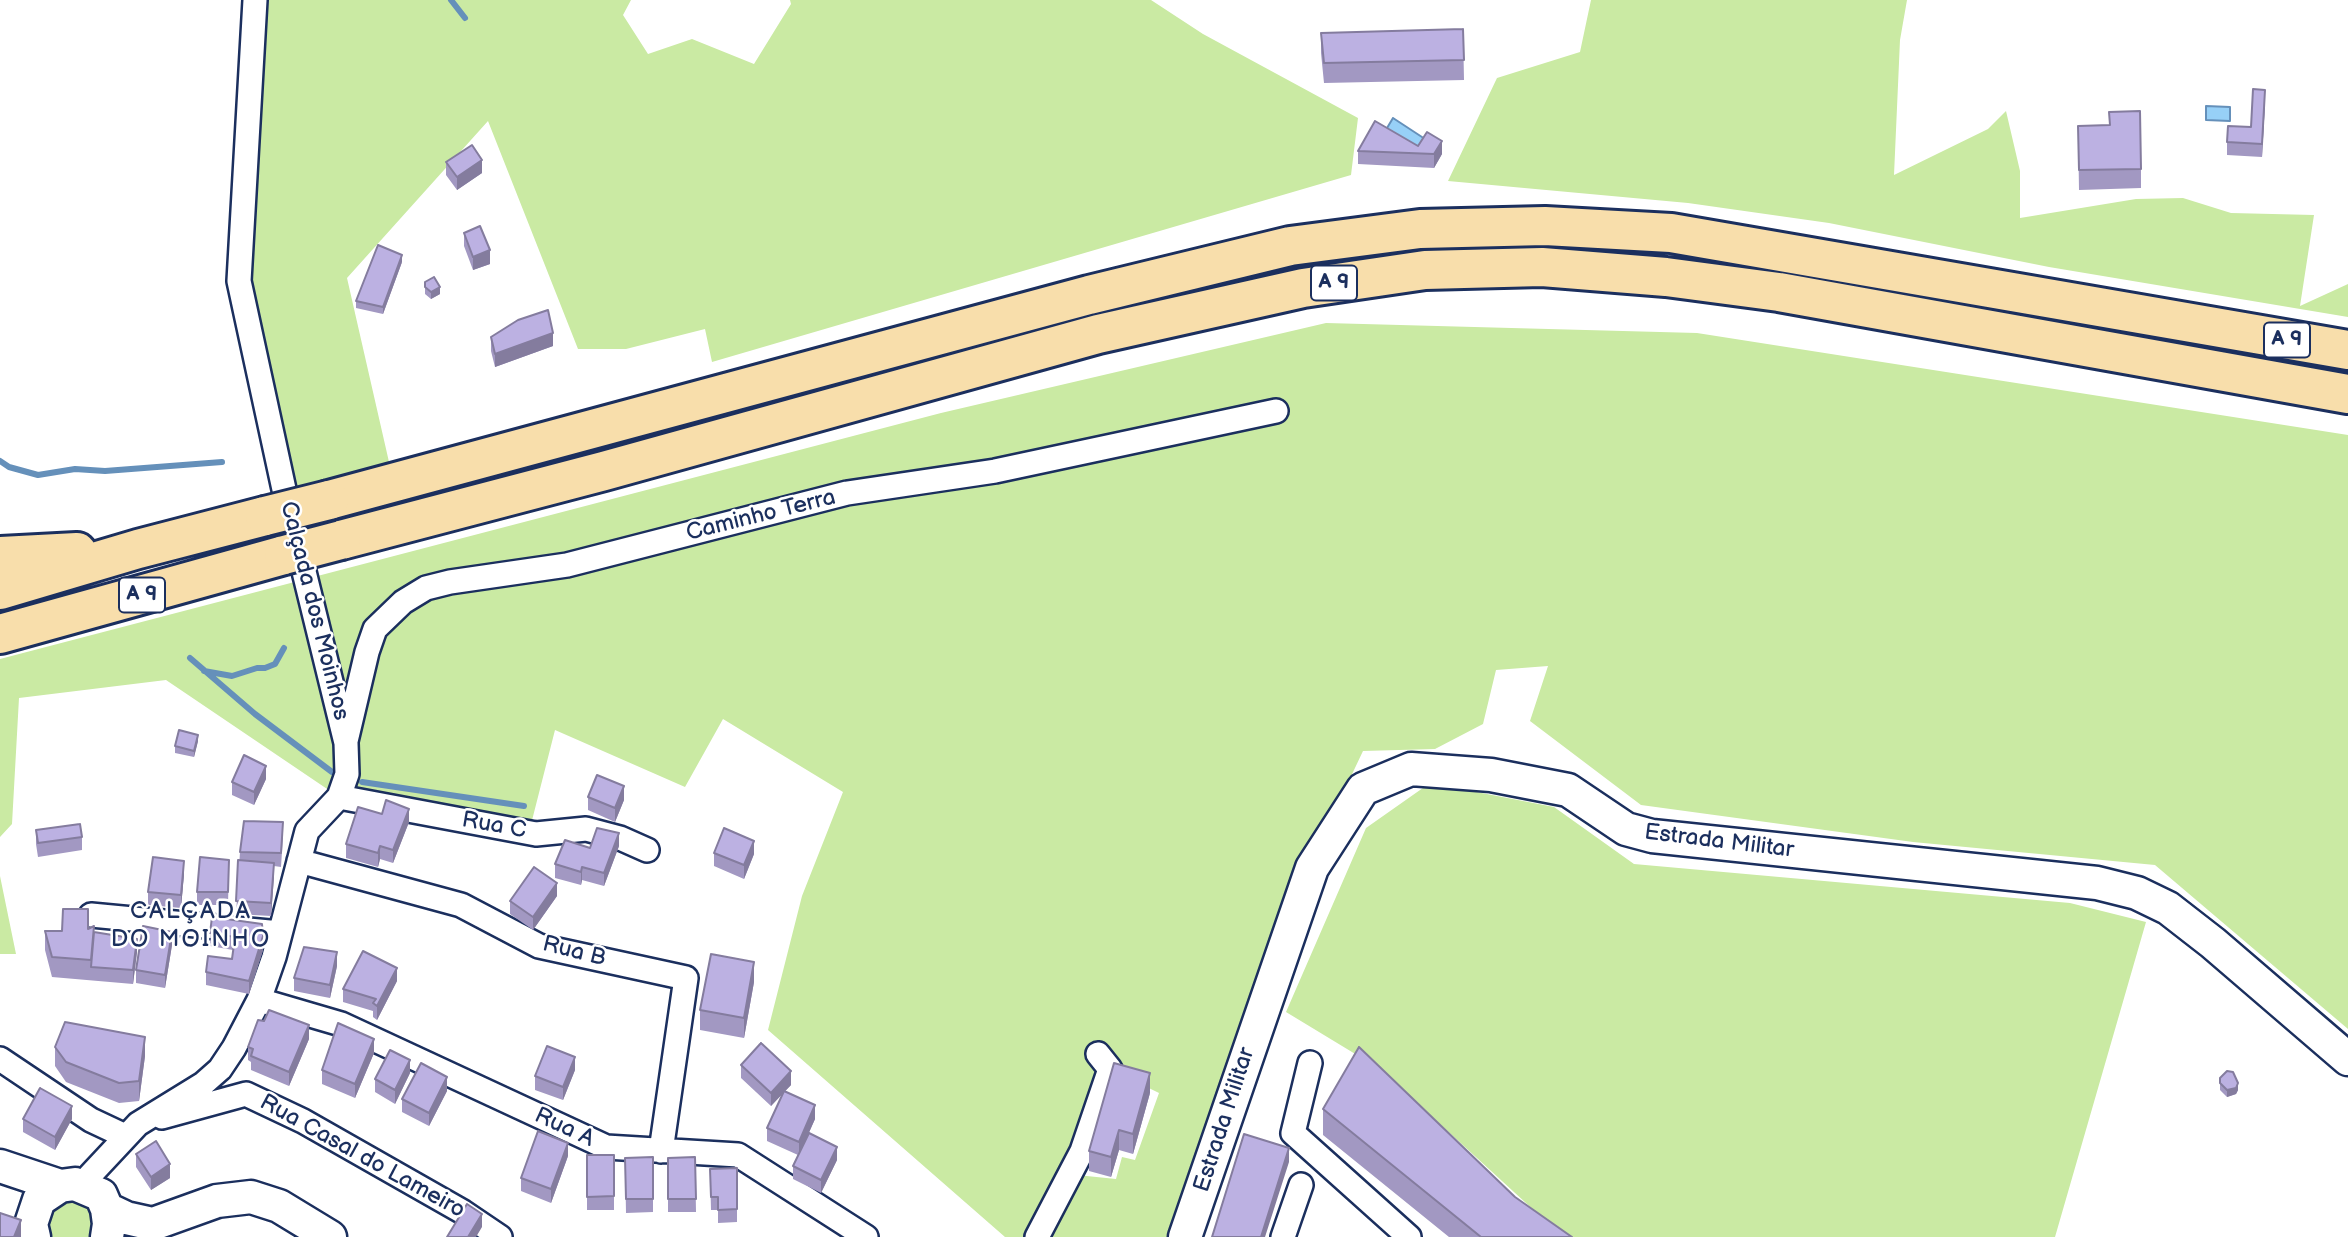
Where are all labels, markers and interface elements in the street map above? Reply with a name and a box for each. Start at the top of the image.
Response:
road number: A 9 [1311,266,1357,300]
road number: A 9 [2264,322,2310,358]
street label: Caminho Terra [683,484,839,548]
street label: Calçada dos Moinhos [273,499,355,723]
road number: A 9 [119,578,165,612]
street label: Rua C [460,807,528,845]
street label: Estrada Militar [1643,819,1795,865]
district label: CALÇADA DO MOINHO [112,898,270,954]
street label: Rua B [540,931,608,973]
street label: Estrada Militar [1189,1044,1261,1196]
street label: Rua Casal do Lameiro [255,1089,469,1225]
street label: Rua A [530,1102,598,1154]

